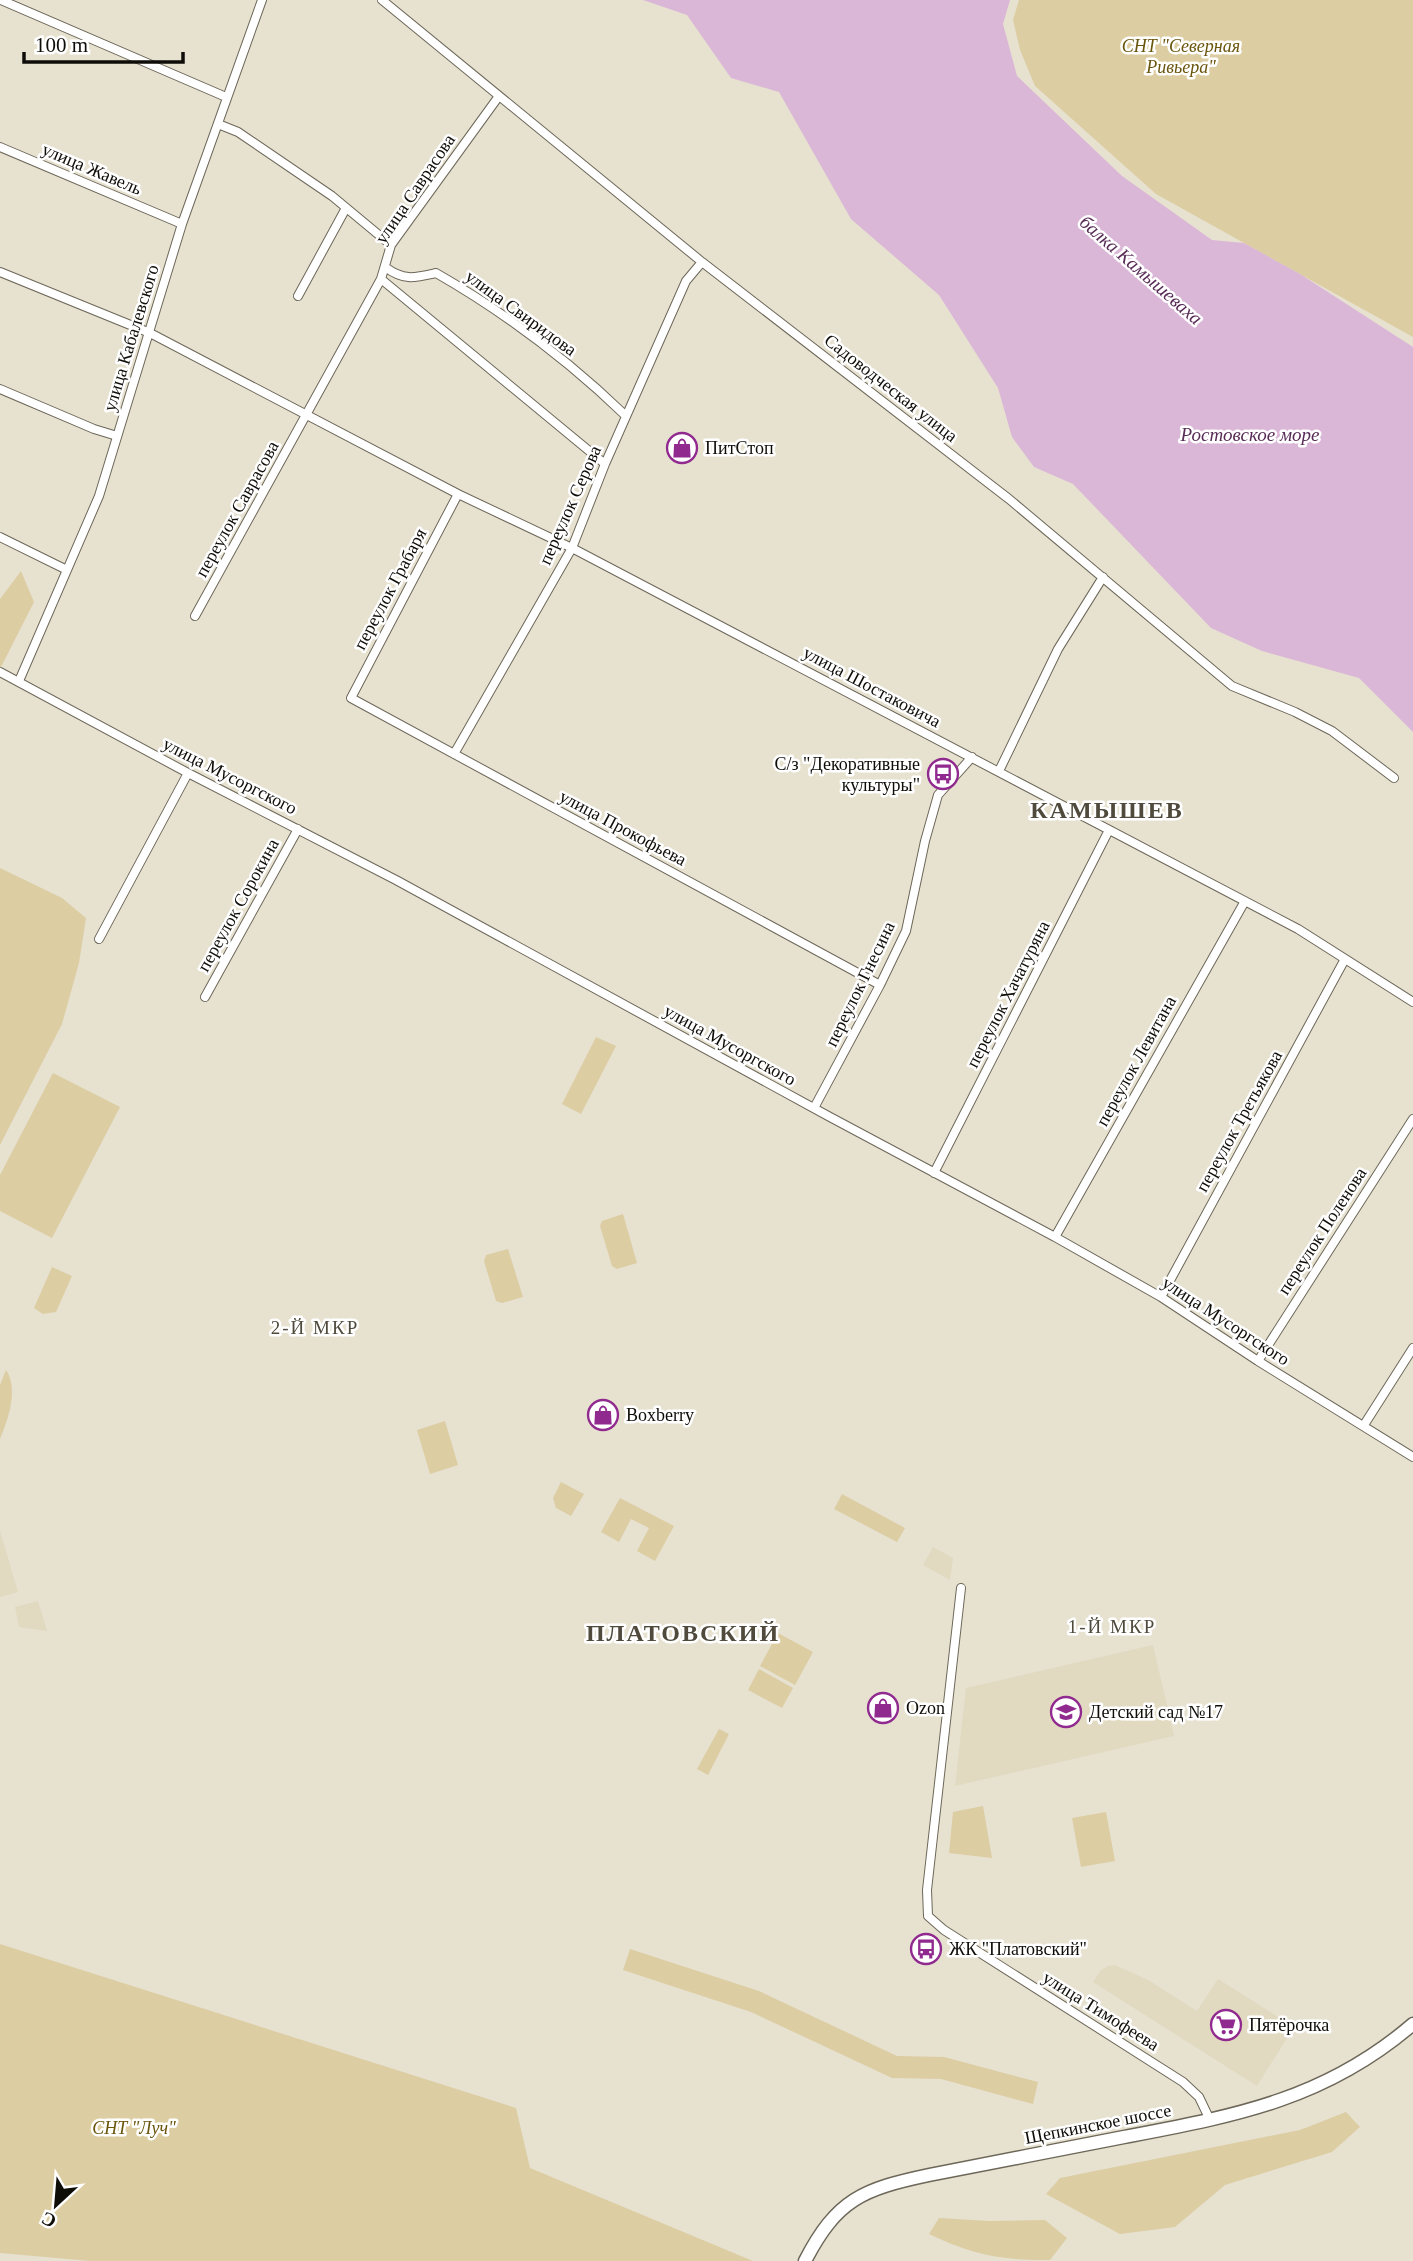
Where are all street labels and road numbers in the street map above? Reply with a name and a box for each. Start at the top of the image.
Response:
street label: улица Саврасова [371,130,459,248]
street label: улица Жавель [39,139,145,199]
street label: улица Кабалевского [99,262,163,414]
street label: улица Свиридова [462,266,580,360]
street label: Садоводческая улица [820,330,962,446]
street label: переулок Саврасова [191,438,283,580]
street label: переулок Серова [535,442,605,568]
street label: переулок Грабаря [350,525,430,653]
street label: улица Шостаковича [800,642,944,732]
street label: улица Мусоргского [160,734,300,818]
street label: улица Прокофьева [556,786,690,870]
street label: переулок Сорокина [193,835,283,975]
street label: переулок Хачатуряна [962,917,1054,1071]
street label: переулок Гнесина [821,918,899,1050]
street label: переулок Левитана [1092,993,1180,1129]
street label: улица Мусоргского [661,1000,799,1090]
street label: переулок Третьякова [1192,1047,1286,1195]
street label: переулок Поленова [1274,1164,1370,1298]
street label: улица Мусоргского [1159,1272,1293,1370]
street label: улица Тимофеева [1039,1967,1163,2055]
street label: Щепкинское шоссе [1023,2100,1173,2148]

